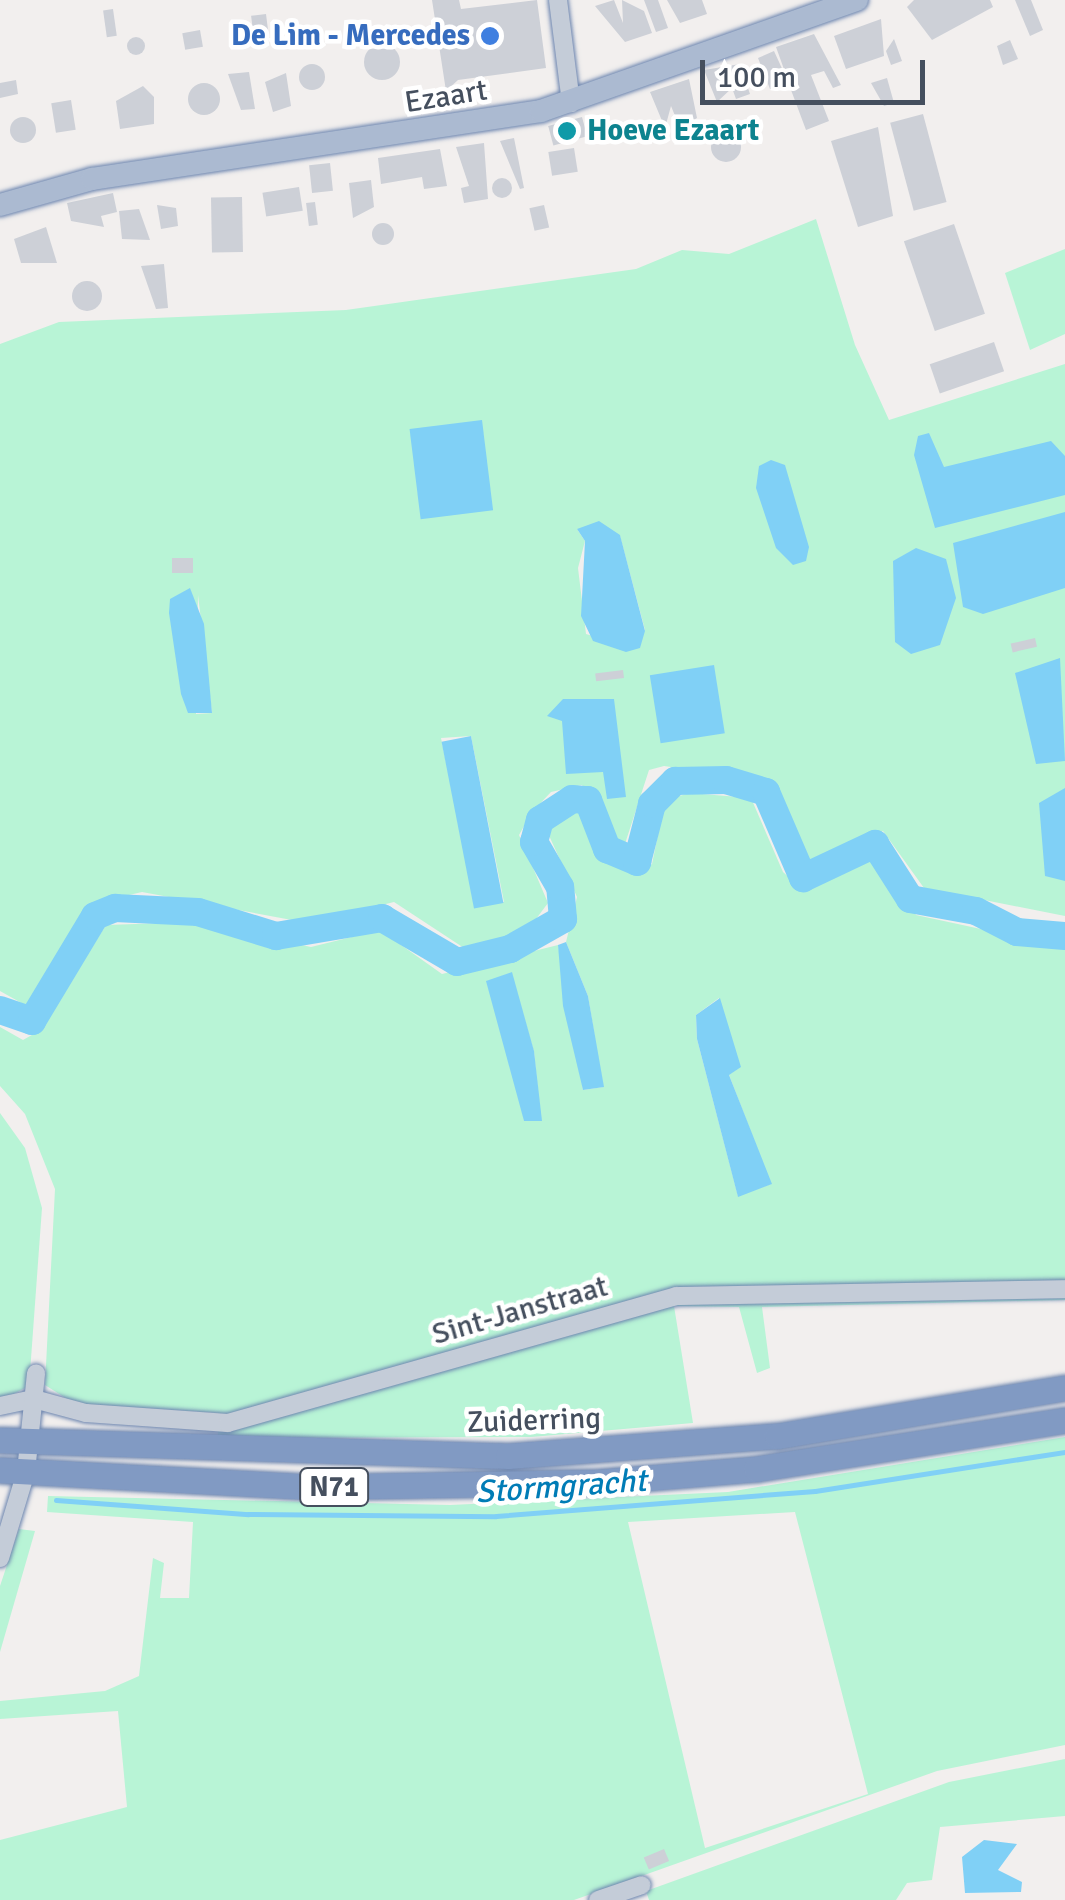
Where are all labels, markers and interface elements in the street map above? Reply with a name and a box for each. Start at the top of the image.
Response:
place label: De Lim - Mercedes [231,18,470,54]
marker: De Lim - Mercedes [479,25,501,47]
scale bar [705,40,930,102]
text: 100 m [717,59,796,96]
street label: Ezaart [402,73,490,121]
place label: Hoeve Ezaart [587,113,759,149]
marker: Hoeve Ezaart [556,120,578,142]
street label: Sint-Janstraat [428,1269,612,1353]
street label: Zuiderring [466,1401,602,1441]
water label: Stormgracht [474,1462,648,1512]
road number: N71 [299,1464,369,1510]

